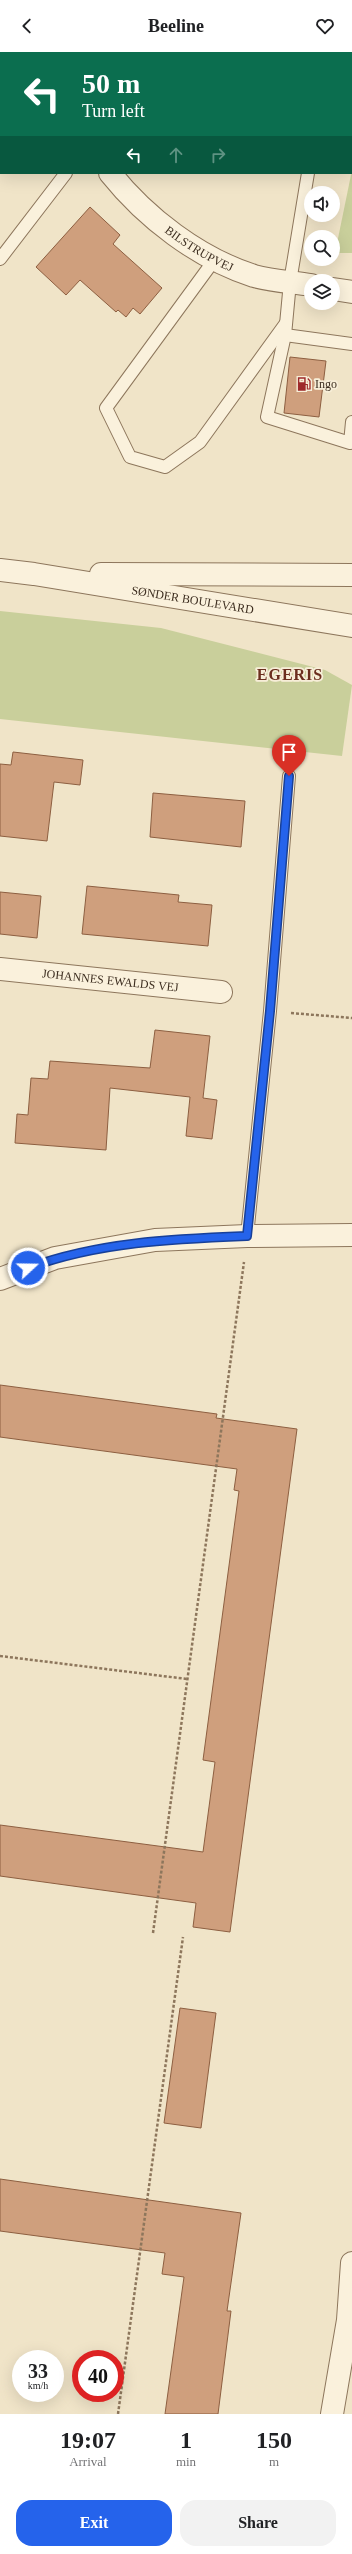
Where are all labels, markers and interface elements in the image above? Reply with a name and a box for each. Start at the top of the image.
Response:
icon: back [16,15,38,37]
icon: heart [314,15,336,37]
text: Beeline [148,16,204,36]
icon: left [16,68,68,120]
text: 50 m [82,68,140,99]
text: Turn left [82,101,145,121]
icon: left [123,144,145,166]
icon: ahead [165,144,187,166]
icon: right [207,144,229,166]
map controls [304,186,340,310]
button: sound [304,186,340,222]
street label: BILSTRUPVEJ [162,223,236,275]
button: search [304,230,340,266]
button: layers [304,274,340,310]
fuel station icon: Ingo [296,376,312,392]
place label: Ingo [315,377,337,391]
street label: SØNDER BOULEVARD [131,583,255,617]
district label: EGERIS [257,666,323,683]
pin [272,735,306,776]
icon: arrive [278,741,300,763]
street label: JOHANNES EWALDS VEJ [41,966,180,995]
position arrow [7.0,1247,49.0,1289]
speed limit sign: 40 [72,2350,124,2402]
text: 33 [28,2360,48,2382]
text: km/h [28,2380,48,2391]
text: 19:07 [60,2427,116,2453]
text: 1 [180,2427,192,2453]
text: 150 [256,2427,292,2453]
text: Arrival [69,2454,107,2469]
text: min [176,2454,196,2469]
text: m [269,2454,279,2469]
button: Exit [16,2500,172,2546]
button: Share [180,2500,336,2546]

